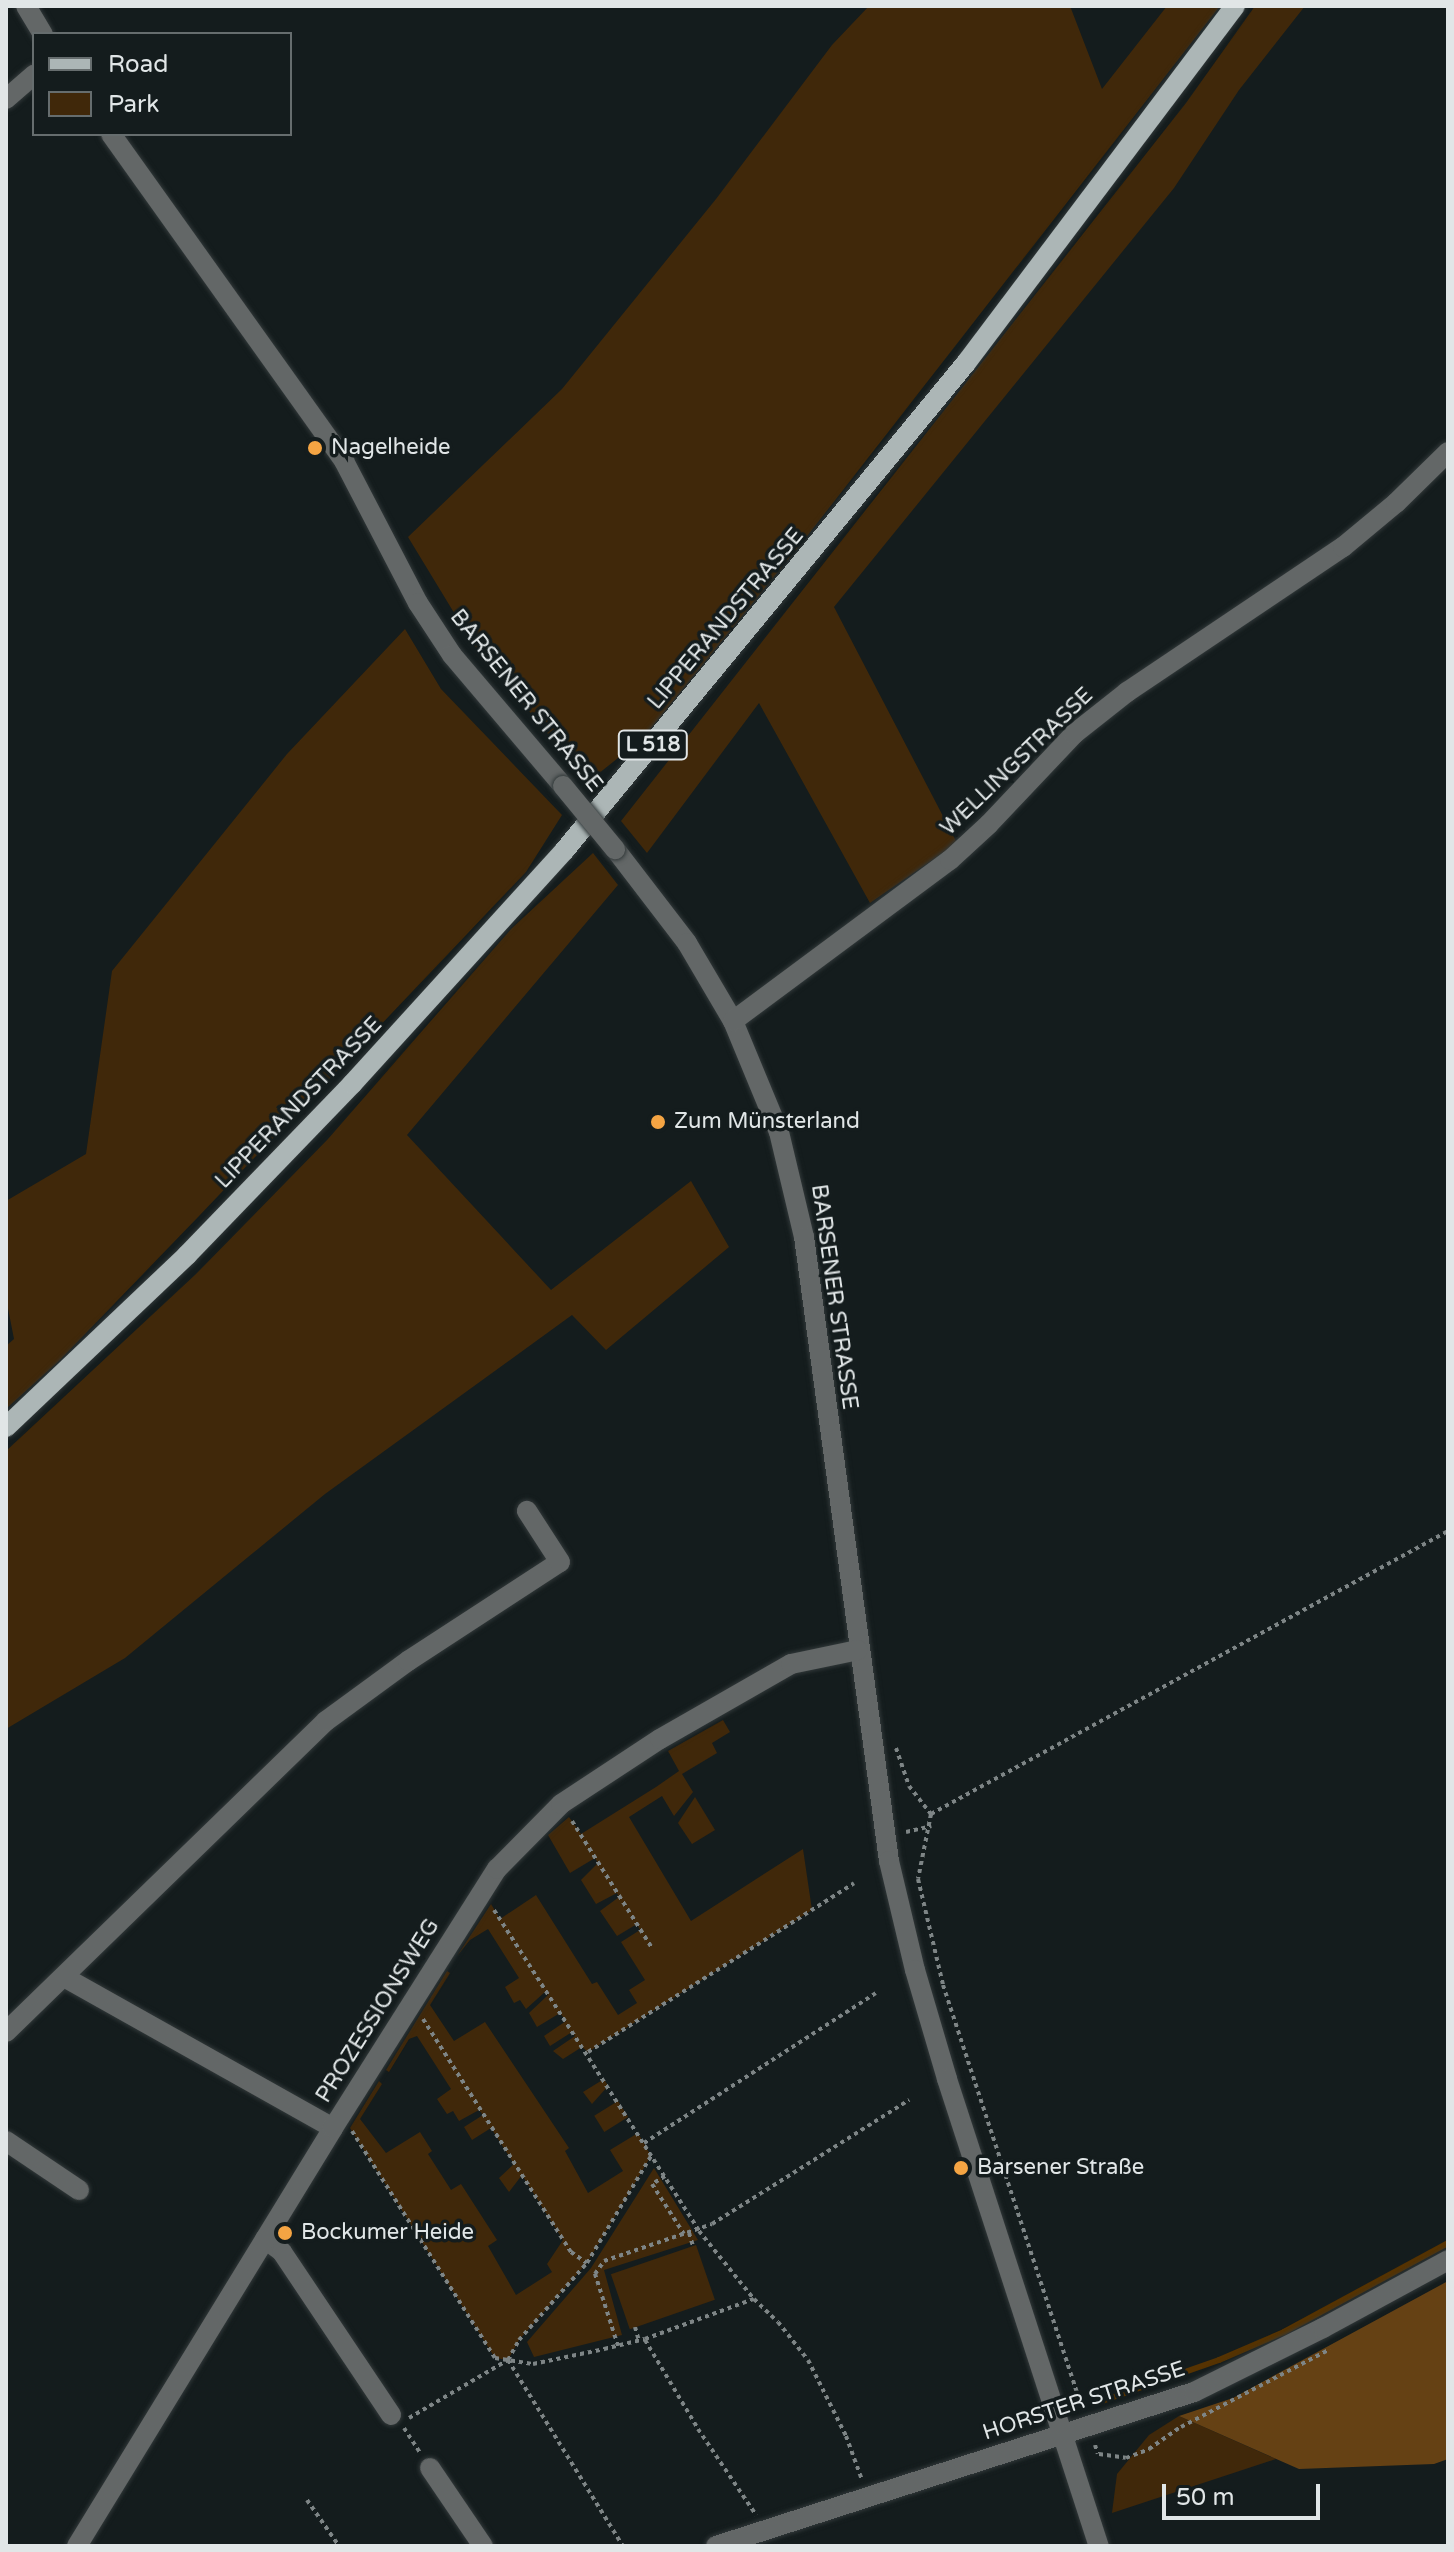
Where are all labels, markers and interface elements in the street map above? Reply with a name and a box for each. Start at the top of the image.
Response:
legend [32,32,292,136]
text: Road [108,50,168,79]
text: Park [108,90,159,119]
place label: Nagelheide [331,435,451,461]
marker: Nagelheide [306,439,324,457]
street label: LIPPERANDSTRASSE [643,523,809,715]
street label: BARSENER STRASSE [444,604,608,798]
street label: WELLINGSTRASSE [935,682,1099,842]
road number: L 518 [617,729,689,761]
street label: LIPPERANDSTRASSE [210,1012,388,1194]
place label: Zum Münsterland [674,1109,860,1135]
marker: Zum Münsterland [649,1113,667,1131]
street label: BARSENER STRASSE [805,1183,863,1411]
street label: PROZESSIONSWEG [311,1914,445,2108]
place label: Barsener Straße [977,2155,1144,2181]
marker: Barsener Straße [952,2159,970,2177]
place label: Bockumer Heide [301,2220,474,2246]
marker: Bockumer Heide [276,2224,294,2242]
street label: HORSTER STRASSE [980,2356,1188,2446]
scale bar [1166,2468,1324,2518]
text: 50 m [1176,2483,1234,2512]

